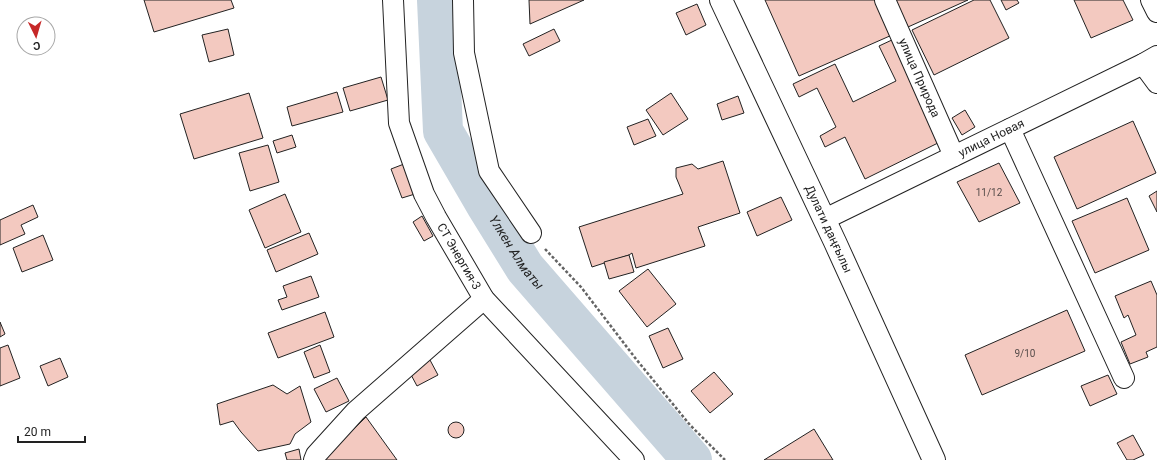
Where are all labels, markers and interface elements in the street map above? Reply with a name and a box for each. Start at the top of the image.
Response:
north arrow [16,16,56,56]
street label: улица Природа [896,36,943,120]
text: С [33,39,41,52]
street label: улица Новая [956,116,1026,160]
street label: Дулати даңғылы [802,183,855,275]
house number: 11/12 [976,187,1003,198]
water label: Үлкен Алматы [486,212,547,292]
street label: СТ Энергия-3 [434,221,484,292]
house number: 9/10 [1015,348,1036,359]
scale bar [18,418,85,444]
text: 20 m [24,425,51,439]

